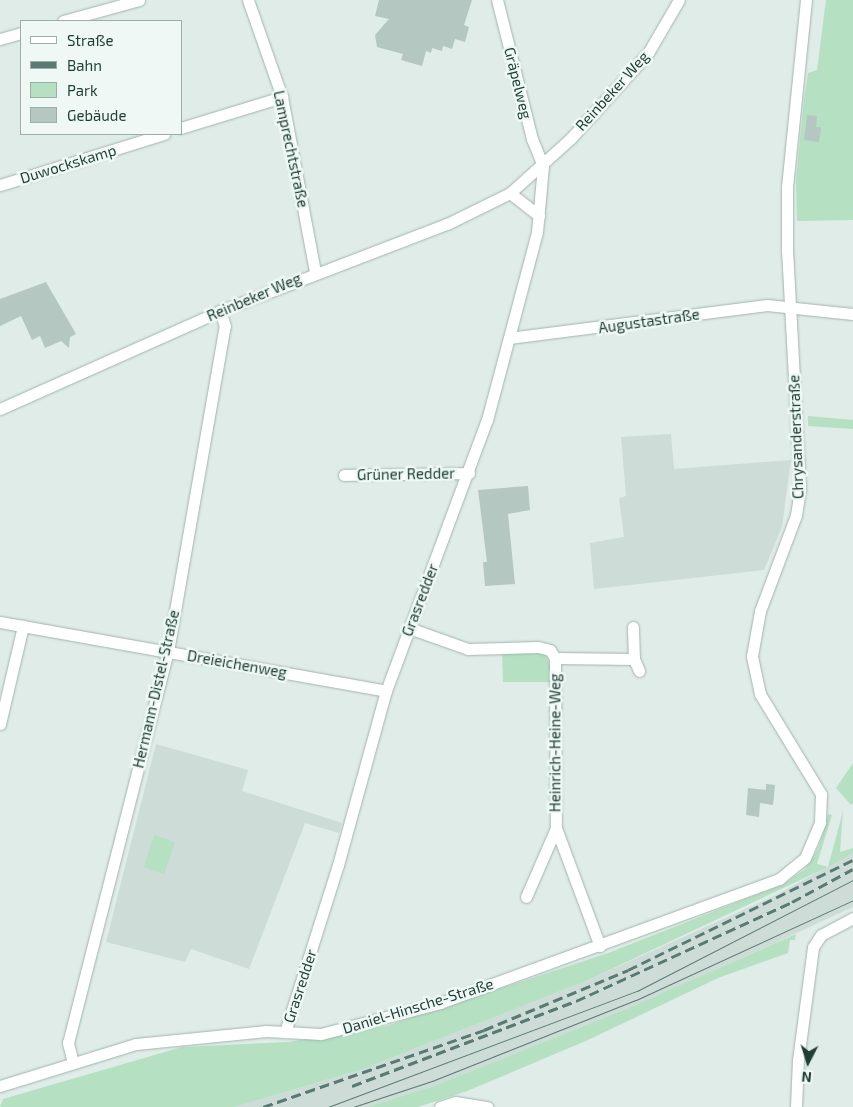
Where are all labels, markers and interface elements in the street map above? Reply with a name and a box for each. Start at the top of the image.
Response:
legend [20,20,182,135]
text: Straße [67,31,113,49]
street label: Gräpelweg [500,45,536,121]
street label: Reinbeker Weg [571,47,653,135]
text: Bahn [67,56,102,74]
text: Park [67,81,98,99]
street label: Lamprechtstraße [270,89,312,209]
text: Gebäude [67,106,126,124]
street label: Duwockskamp [18,141,118,187]
street label: Reinbeker Weg [204,269,304,325]
street label: Augustastraße [597,305,701,337]
street label: Chrysanderstraße [785,375,807,499]
street label: Grüner Redder [357,464,455,484]
street label: Grasredder [398,561,442,639]
street label: Hermann-Distel-Straße [129,608,183,770]
street label: Dreieichenweg [186,646,288,682]
street label: Heinrich-Heine-Weg [546,674,564,812]
street label: Grasredder [280,947,320,1025]
street label: Daniel-Hinsche-Straße [340,974,496,1038]
north arrow [783,1037,833,1087]
text: N [801,1069,812,1086]

